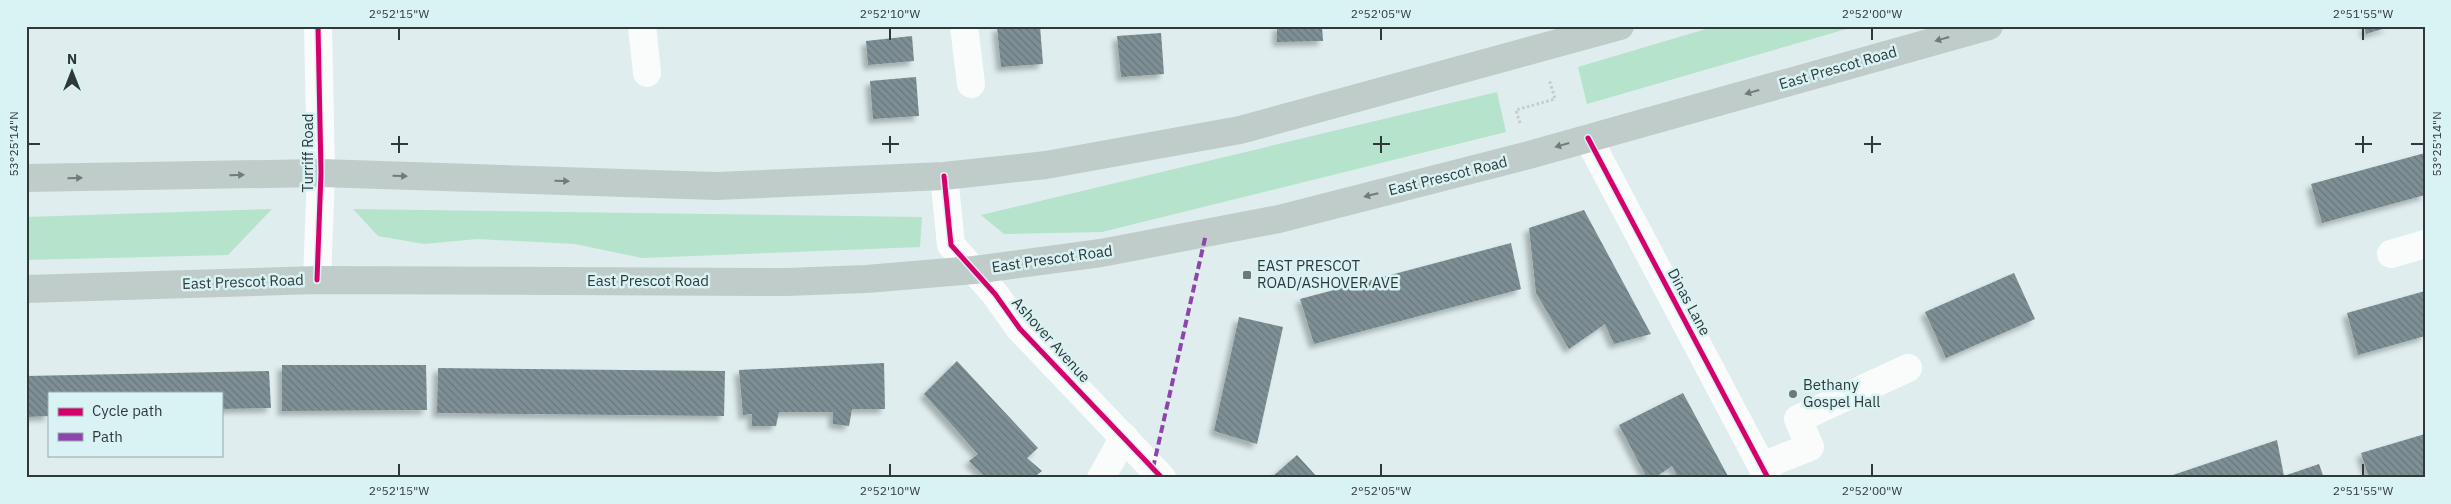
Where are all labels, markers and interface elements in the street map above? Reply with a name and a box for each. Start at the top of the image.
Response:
text: 2°52'15"W [369,6,430,21]
text: 2°52'10"W [860,6,921,21]
text: 2°52'05"W [1351,6,1412,21]
text: 2°52'00"W [1842,6,1903,21]
text: 2°51'55"W [2333,6,2394,21]
one-way arrow [1935,36,1950,44]
street label: East Prescot Road [1777,42,1899,93]
north arrow [48,48,98,98]
text: N [67,50,77,68]
one-way arrow [1744,89,1759,97]
text: 53°25'14"N [6,111,21,177]
text: 53°25'14"N [2429,111,2444,177]
street label: Turriff Road [298,114,317,192]
one-way arrow [1554,142,1569,150]
street label: East Prescot Road [1386,152,1509,199]
one-way arrow [230,171,246,179]
one-way arrow [392,172,408,180]
one-way arrow [67,173,83,181]
one-way arrow [555,177,571,185]
one-way arrow [1363,192,1378,200]
street label: East Prescot Road [990,241,1114,276]
place label: EAST PRESCOT ROAD/ASHOVER AVE [1257,256,1399,292]
street label: Dinas Lane [1664,265,1715,339]
marker: EAST PRESCOT ROAD/ASHOVER AVE [1241,269,1253,281]
street label: East Prescot Road [182,270,304,293]
street label: East Prescot Road [587,271,709,290]
street label: Ashover Avenue [1008,293,1095,386]
place label: Bethany Gospel Hall [1803,375,1880,411]
marker: Bethany Gospel Hall [1787,388,1799,400]
legend [48,392,222,456]
text: Cycle path [92,401,163,420]
text: Path [92,427,123,446]
text: 2°52'15"W [369,483,430,498]
text: 2°52'10"W [860,483,921,498]
text: 2°52'05"W [1351,483,1412,498]
text: 2°52'00"W [1842,483,1903,498]
text: 2°51'55"W [2333,483,2394,498]

